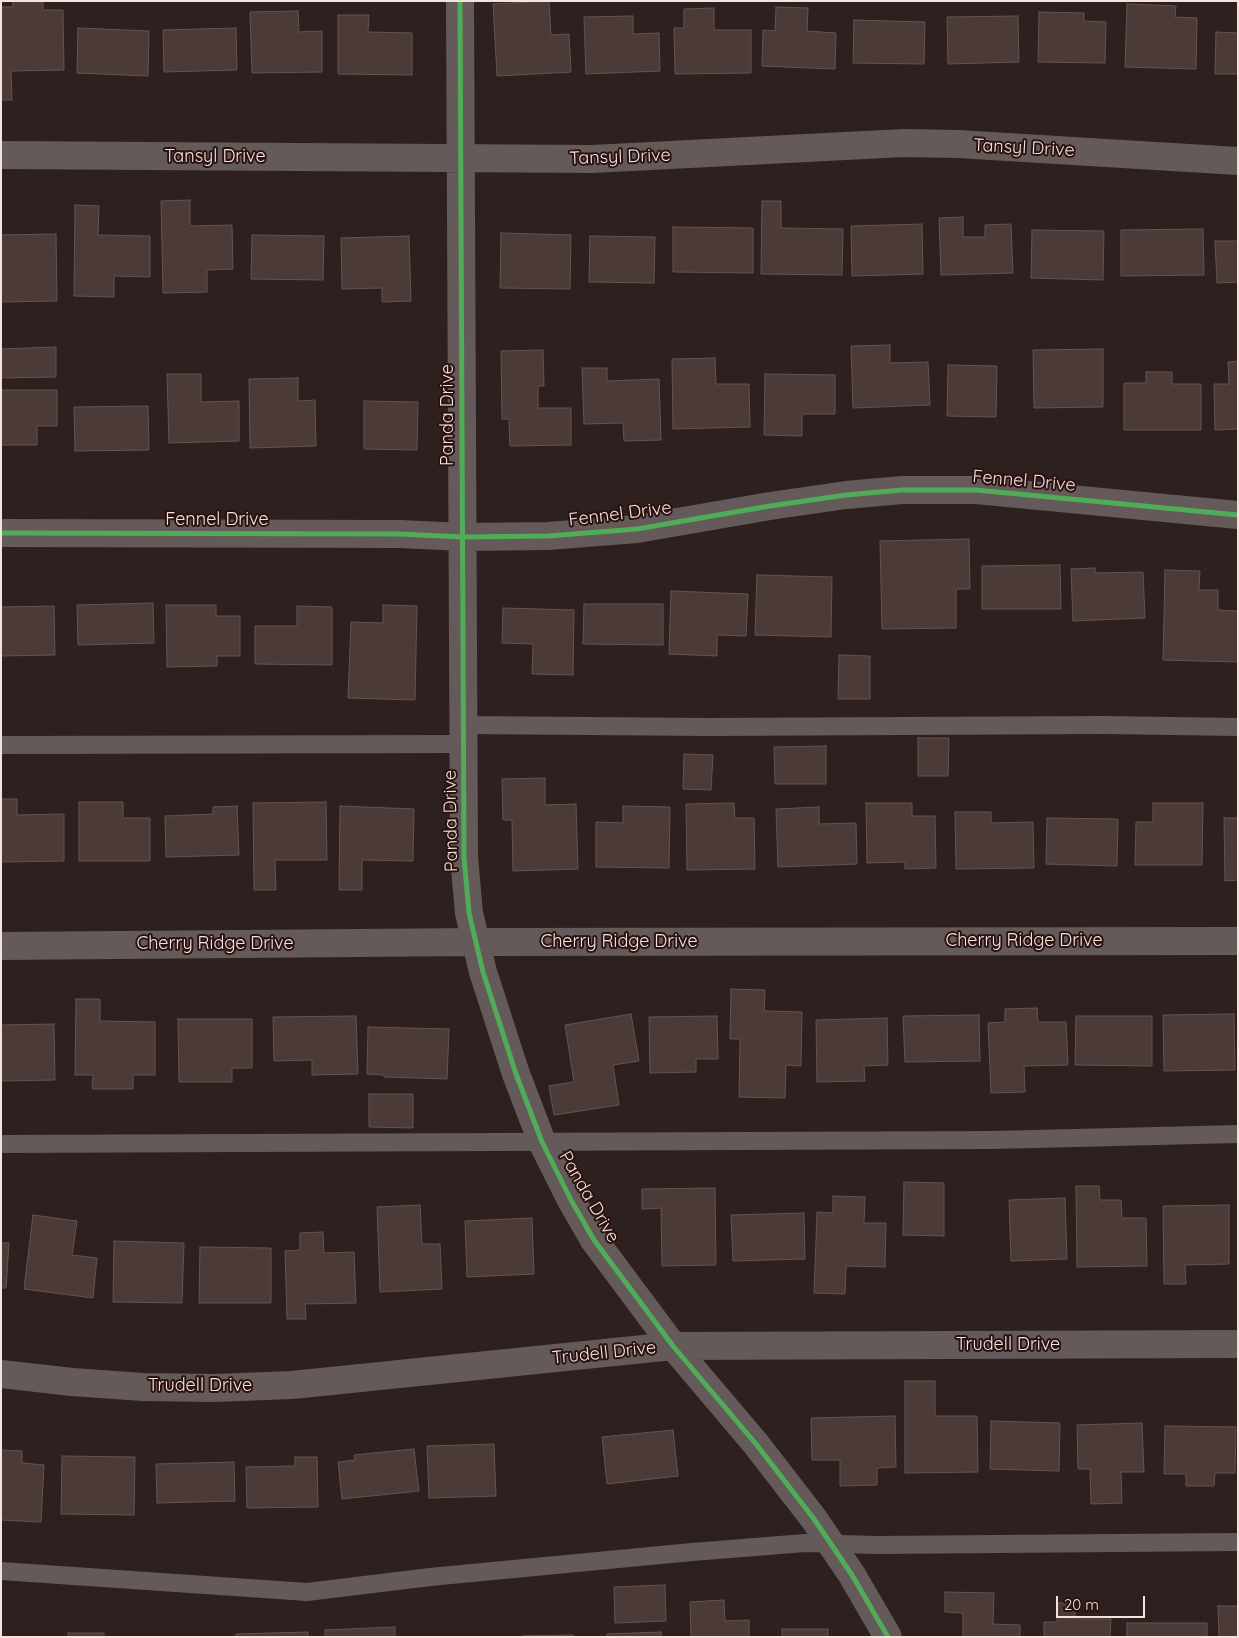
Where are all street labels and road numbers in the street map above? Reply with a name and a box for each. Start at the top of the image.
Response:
street label: Tansyl Drive [973,135,1075,161]
street label: Tansyl Drive [569,144,671,170]
street label: Tansyl Drive [164,146,266,168]
street label: Panda Drive [437,364,459,466]
street label: Fennel Drive [972,466,1076,496]
street label: Fennel Drive [567,497,673,531]
street label: Fennel Drive [165,509,269,531]
street label: Panda Drive [439,770,463,872]
street label: Cherry Ridge Drive [945,930,1103,952]
street label: Cherry Ridge Drive [540,931,698,953]
street label: Cherry Ridge Drive [136,933,294,955]
street label: Panda Drive [554,1147,624,1247]
street label: Trudell Drive [956,1334,1060,1356]
street label: Trudell Drive [551,1337,657,1369]
street label: Trudell Drive [148,1375,252,1397]

